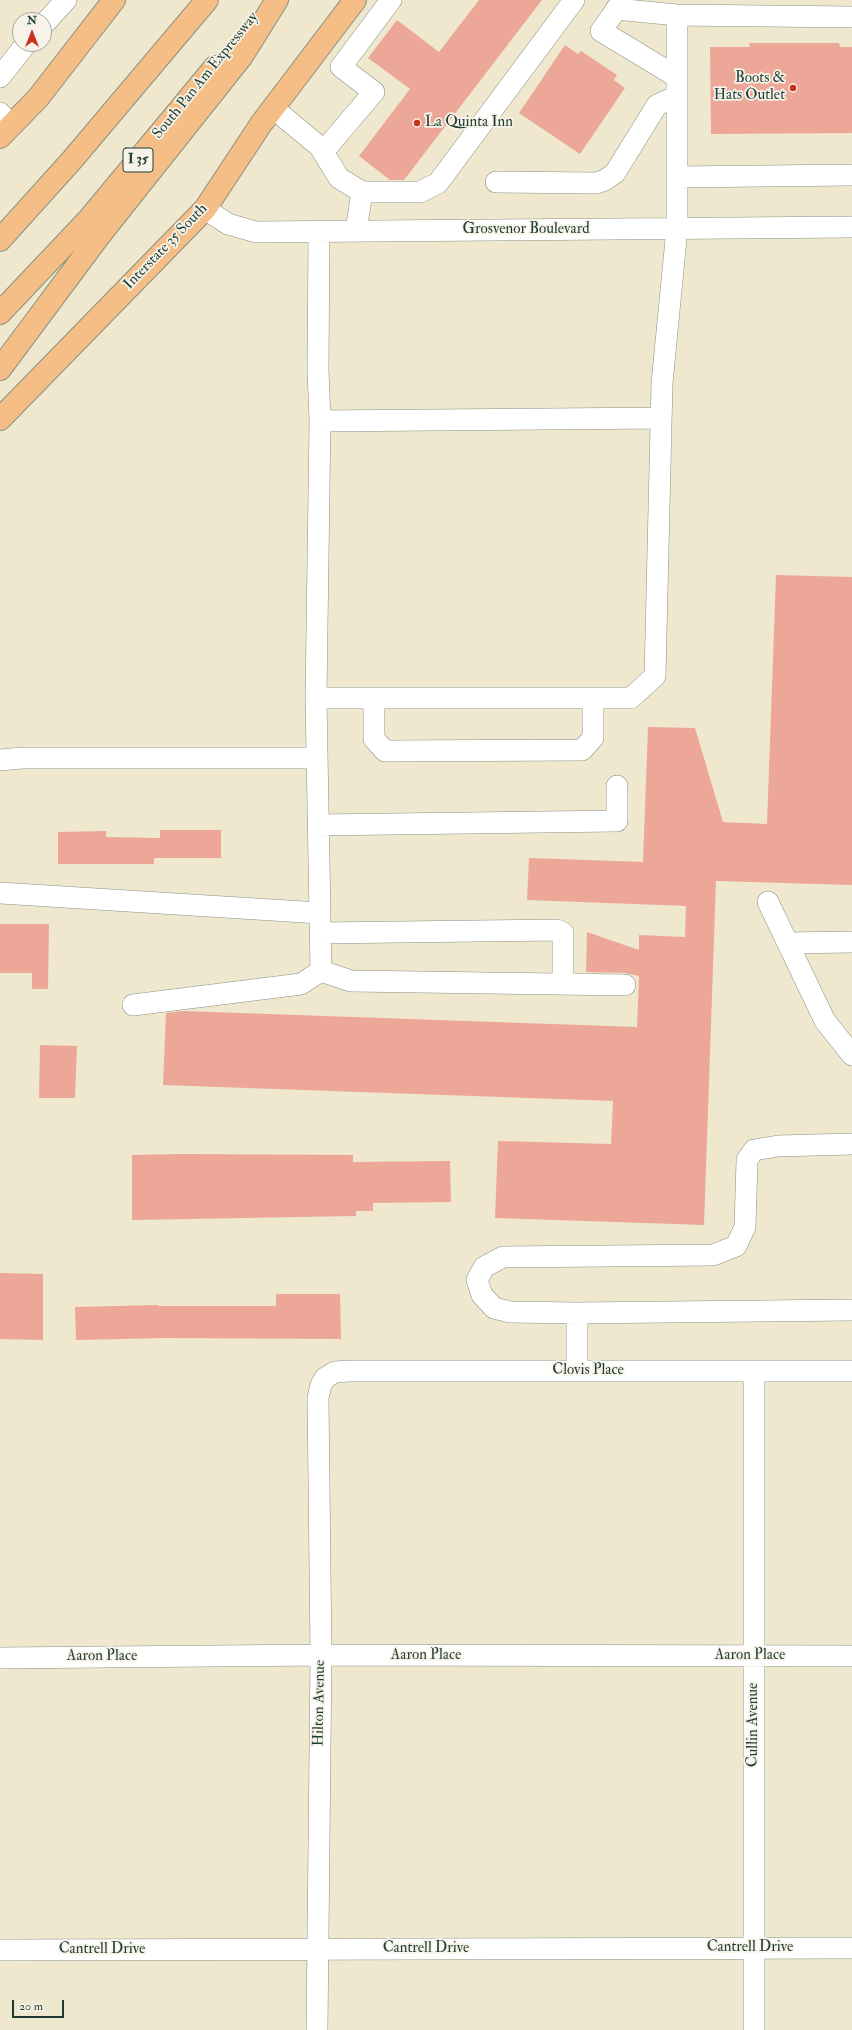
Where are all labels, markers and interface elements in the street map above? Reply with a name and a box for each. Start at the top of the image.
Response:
street label: South Pan Am Expressway [149,9,263,143]
north arrow [12,12,52,52]
text: N [27,14,37,27]
place label: Boots & Hats Outlet [714,70,785,105]
marker: Boots & Hats Outlet [788,83,798,93]
place label: La Quinta Inn [425,114,513,132]
marker: La Quinta Inn [412,118,422,128]
road number: I 35 [123,148,153,172]
street label: Interstate 35 South [120,200,212,294]
street label: Grosvenor Boulevard [462,221,590,239]
street label: Clovis Place [552,1362,624,1380]
street label: Aaron Place [391,1647,461,1665]
street label: Aaron Place [715,1647,785,1665]
street label: Aaron Place [67,1648,137,1666]
street label: Hilton Avenue [310,1660,330,1746]
street label: Cullin Avenue [745,1683,763,1767]
street label: Cantrell Drive [707,1939,793,1957]
street label: Cantrell Drive [383,1940,469,1958]
street label: Cantrell Drive [59,1941,145,1959]
scale bar [14,1992,66,2018]
text: 20 m [19,1999,43,2014]

